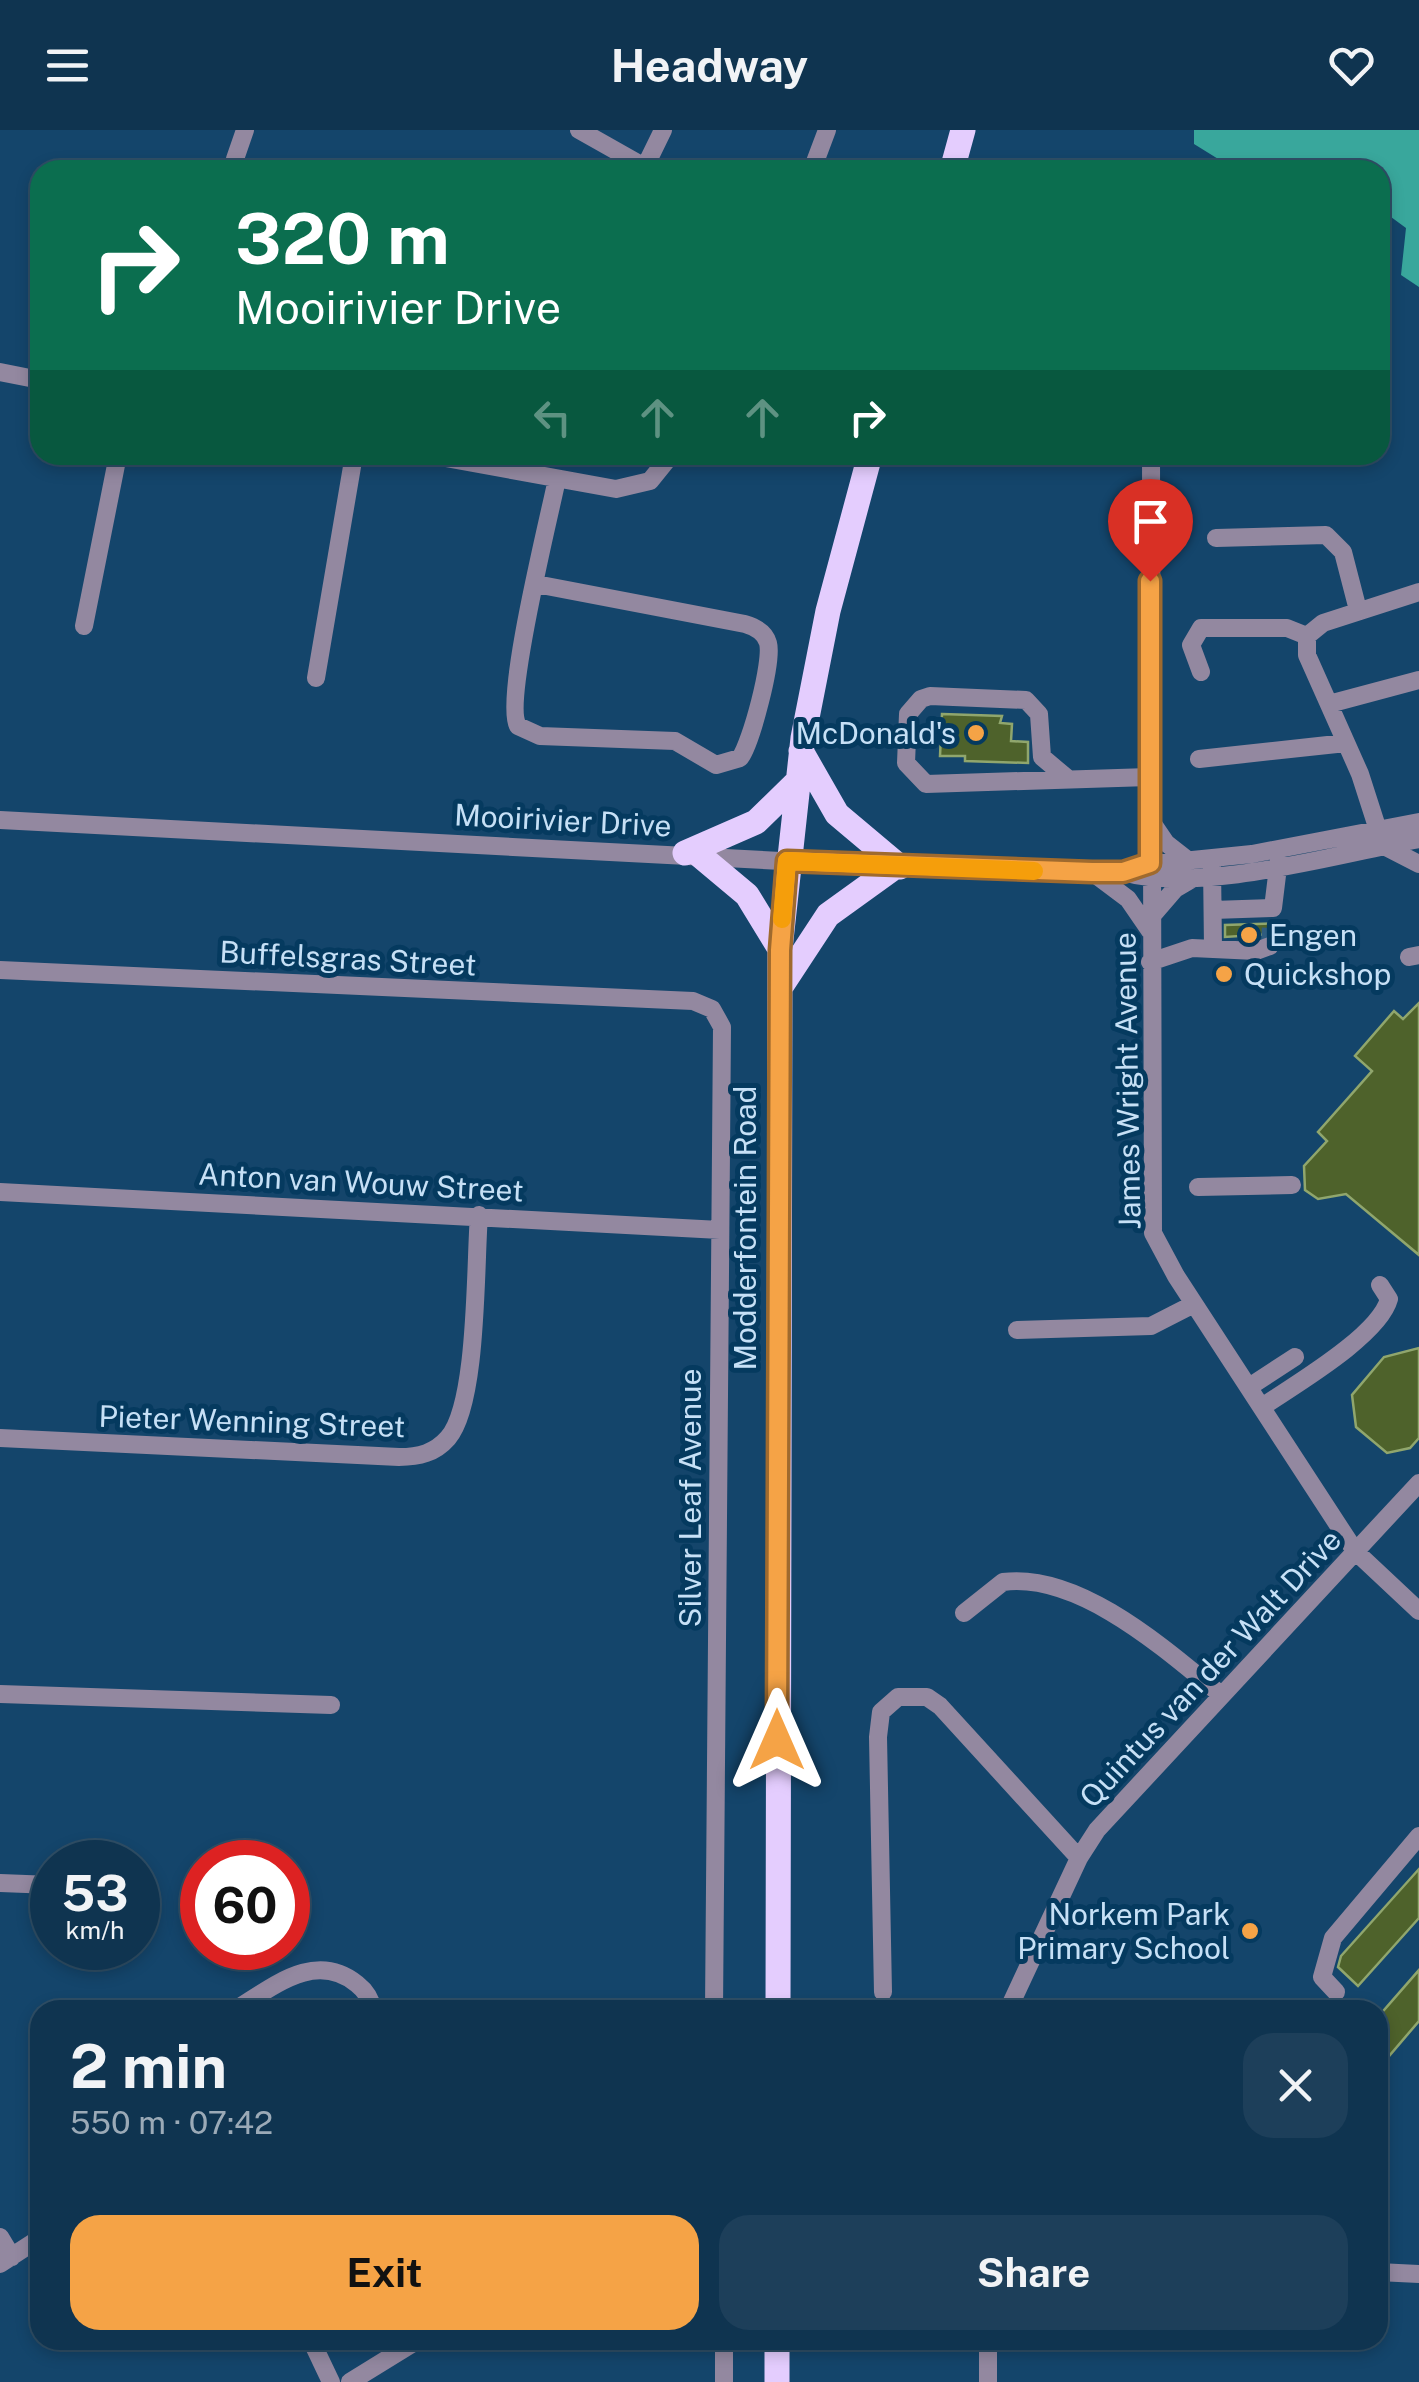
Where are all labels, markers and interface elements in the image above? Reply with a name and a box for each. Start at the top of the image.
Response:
icon: menu [40,38,95,93]
icon: heart [1324,38,1379,93]
text: Headway [611,39,808,92]
text: 320 m [235,197,450,280]
icon: right [70,200,200,330]
text: Mooirivier Drive [235,281,561,334]
icon: left [525,390,580,445]
icon: ahead [630,390,685,445]
icon: ahead [735,390,790,445]
icon: right [840,390,895,445]
pin [1108,479,1193,582]
icon: arrive [1123,494,1178,549]
place label: McDonald's [796,715,956,751]
marker: McDonald's [965,722,987,744]
street label: Mooirivier Drive [453,796,673,844]
place label: Engen [1269,917,1357,953]
marker: Engen [1238,924,1260,946]
street label: James Wright Avenue [1106,932,1148,1230]
street label: Buffelsgras Street [219,933,477,983]
place label: Quickshop [1244,956,1391,992]
marker: Quickshop [1213,963,1235,985]
street label: Modderfontein Road [727,1086,763,1370]
street label: Anton van Wouw Street [197,1156,525,1208]
street label: Silver Leaf Avenue [672,1369,708,1627]
street label: Pieter Wenning Street [98,1398,406,1444]
street label: Quintus van der Walt Drive [1072,1522,1348,1814]
position arrow [725,1688,829,1792]
speed limit sign: 60 [180,1840,310,1970]
text: 53 [61,1863,129,1922]
place label: Norkem Park Primary School [1017,1896,1230,1966]
text: km/h [66,1915,124,1945]
marker: Norkem Park Primary School [1239,1920,1261,1942]
text: 2 min [70,2031,227,2102]
button: close [1243,2033,1348,2138]
text: 550 m · 07:42 [70,2104,273,2141]
button: Exit [70,2215,699,2330]
button: Share [719,2215,1348,2330]

